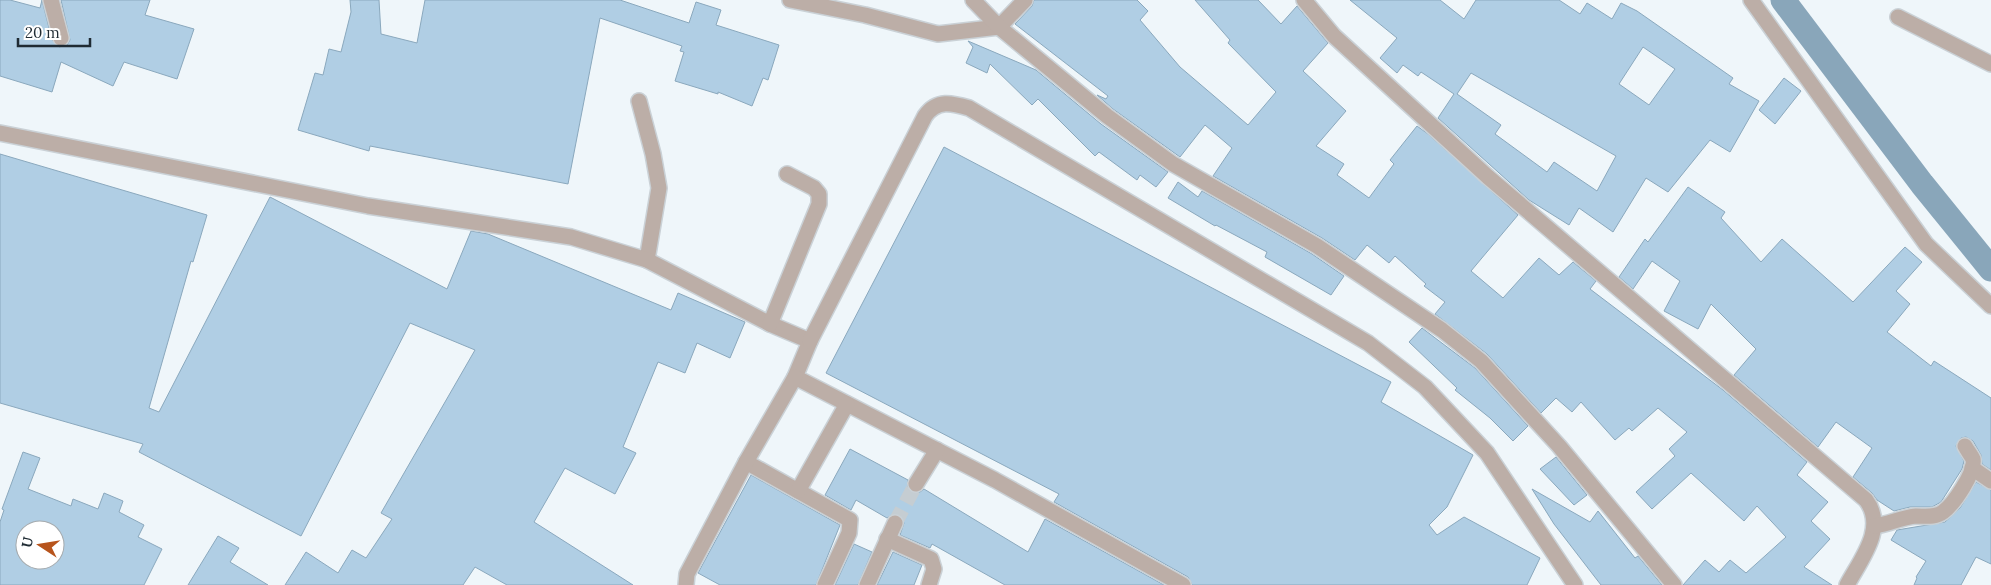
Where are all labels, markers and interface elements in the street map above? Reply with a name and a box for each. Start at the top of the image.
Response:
scale bar [18,15,90,47]
text: 20 m [25,23,60,42]
north arrow [15,520,65,570]
text: U [17,535,37,549]

